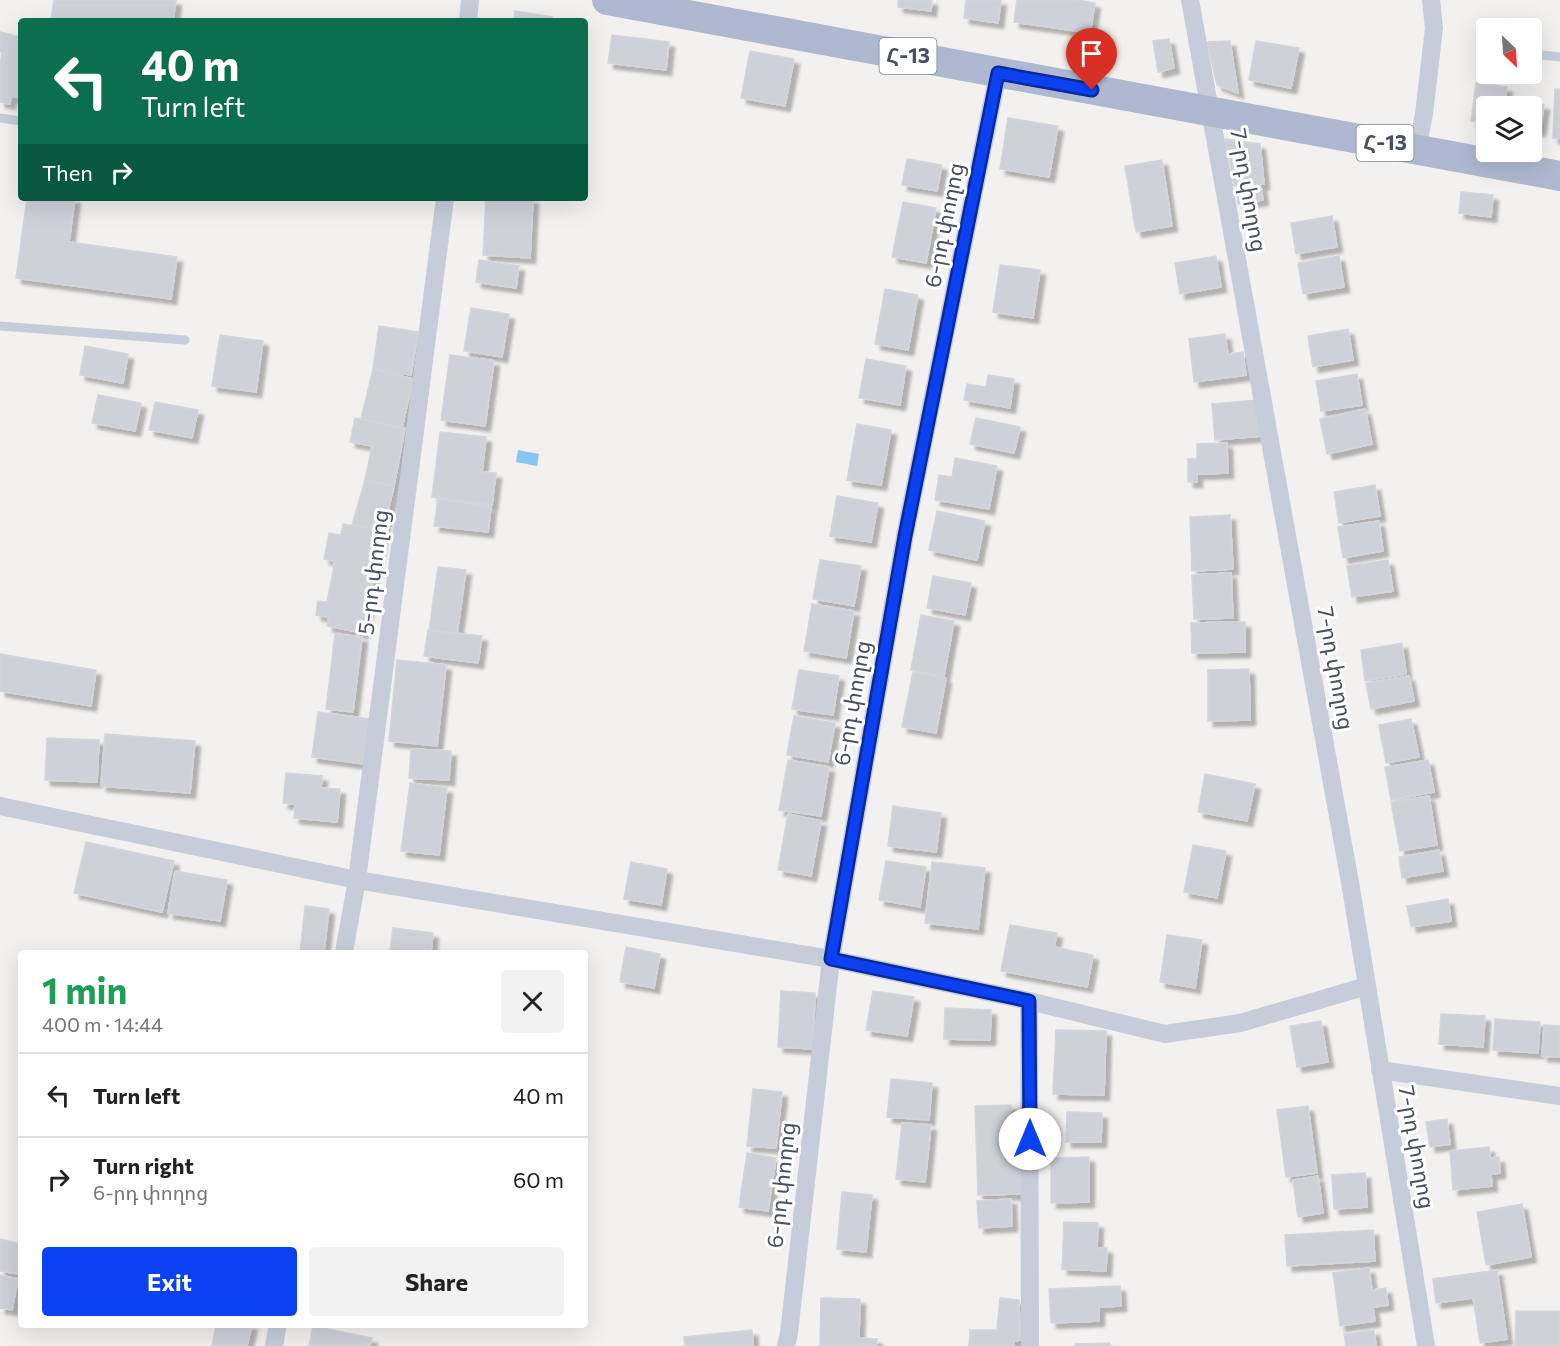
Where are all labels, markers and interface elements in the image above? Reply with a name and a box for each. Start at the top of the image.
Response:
north arrow [1476,18,1542,84]
map controls [1476,18,1542,162]
pin [1066,28,1117,90]
icon: arrive [1075,37,1108,70]
text: 40 m [141,38,239,90]
road number: Հ-13 [880,38,936,74]
icon: left [42,42,120,120]
text: Turn left [141,90,245,123]
button: layers [1476,96,1542,162]
road number: Հ-13 [1356,125,1414,161]
street label: 7-րդ փողոց [1225,126,1274,254]
icon: right [105,156,138,189]
text: Then [42,159,93,186]
street label: 6-րդ փողոց [918,160,969,290]
street label: 5-րդ փողոց [351,508,394,636]
street label: 7-րդ փողոց [1312,604,1361,732]
street label: 6-րդ փողոց [827,638,876,768]
text: 1 min [42,967,127,1011]
button: close [501,970,564,1033]
text: 400 m · 14:44 [42,1012,163,1036]
icon: left [42,1079,75,1112]
text: Turn left [93,1082,180,1109]
text: 40 m [513,1082,564,1109]
street label: 7-րդ փողոց [1393,1083,1442,1211]
position arrow [998,1107,1062,1171]
street label: 6-րդ փողոց [760,1121,801,1249]
text: Turn right [93,1152,194,1179]
icon: right [42,1163,75,1196]
text: 60 m [513,1166,564,1193]
text: 6-րդ փողոց [93,1180,208,1204]
button: Exit [42,1247,297,1316]
button: Share [309,1247,564,1316]

